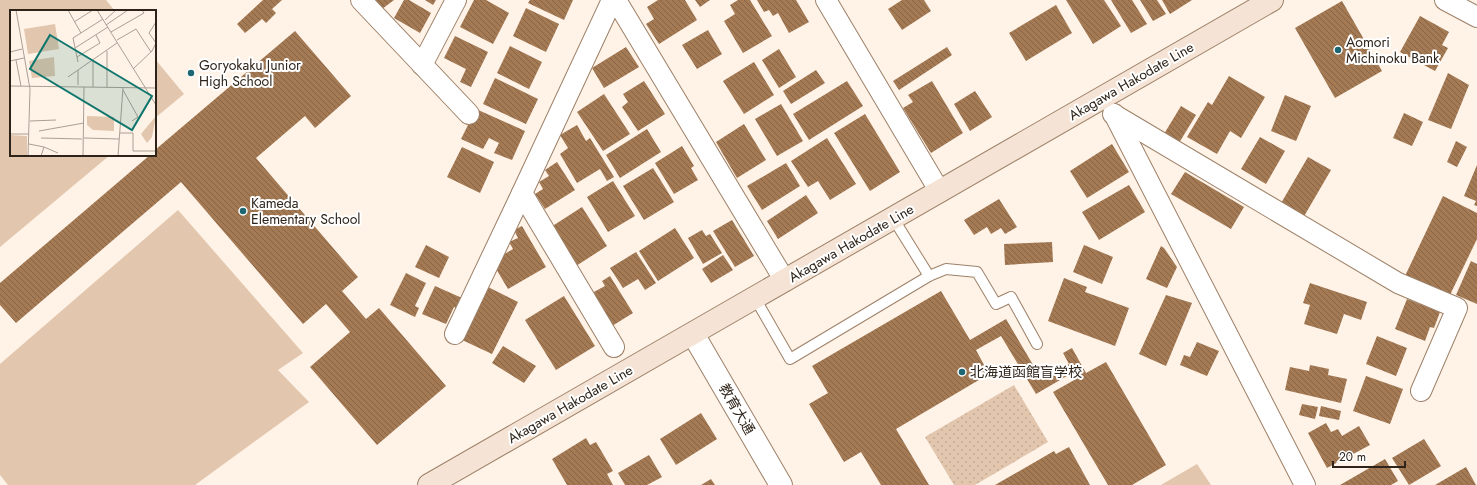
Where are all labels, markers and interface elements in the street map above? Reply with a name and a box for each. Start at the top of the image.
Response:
inset map [10,10,156,156]
place label: Aomori Michinoku Bank [1346,32,1440,68]
street label: Akagawa Hakodate Line [1065,37,1197,125]
marker: Aomori Michinoku Bank [1333,45,1343,55]
place label: Goryokaku Junior High School [199,55,301,91]
marker: Goryokaku Junior High School [186,68,196,78]
place label: Kameda Elementary School [251,193,361,229]
street label: Akagawa Hakodate Line [785,199,917,287]
marker: Kameda Elementary School [238,206,248,216]
street label: Akagawa Hakodate Line [504,360,636,448]
place label: 北海道函館盲学校 [970,362,1082,382]
marker: 北海道函館盲学校 [957,367,967,377]
street label: 教育大通 [714,380,760,438]
scale bar [1333,443,1405,469]
text: 20 m [1339,448,1366,466]

